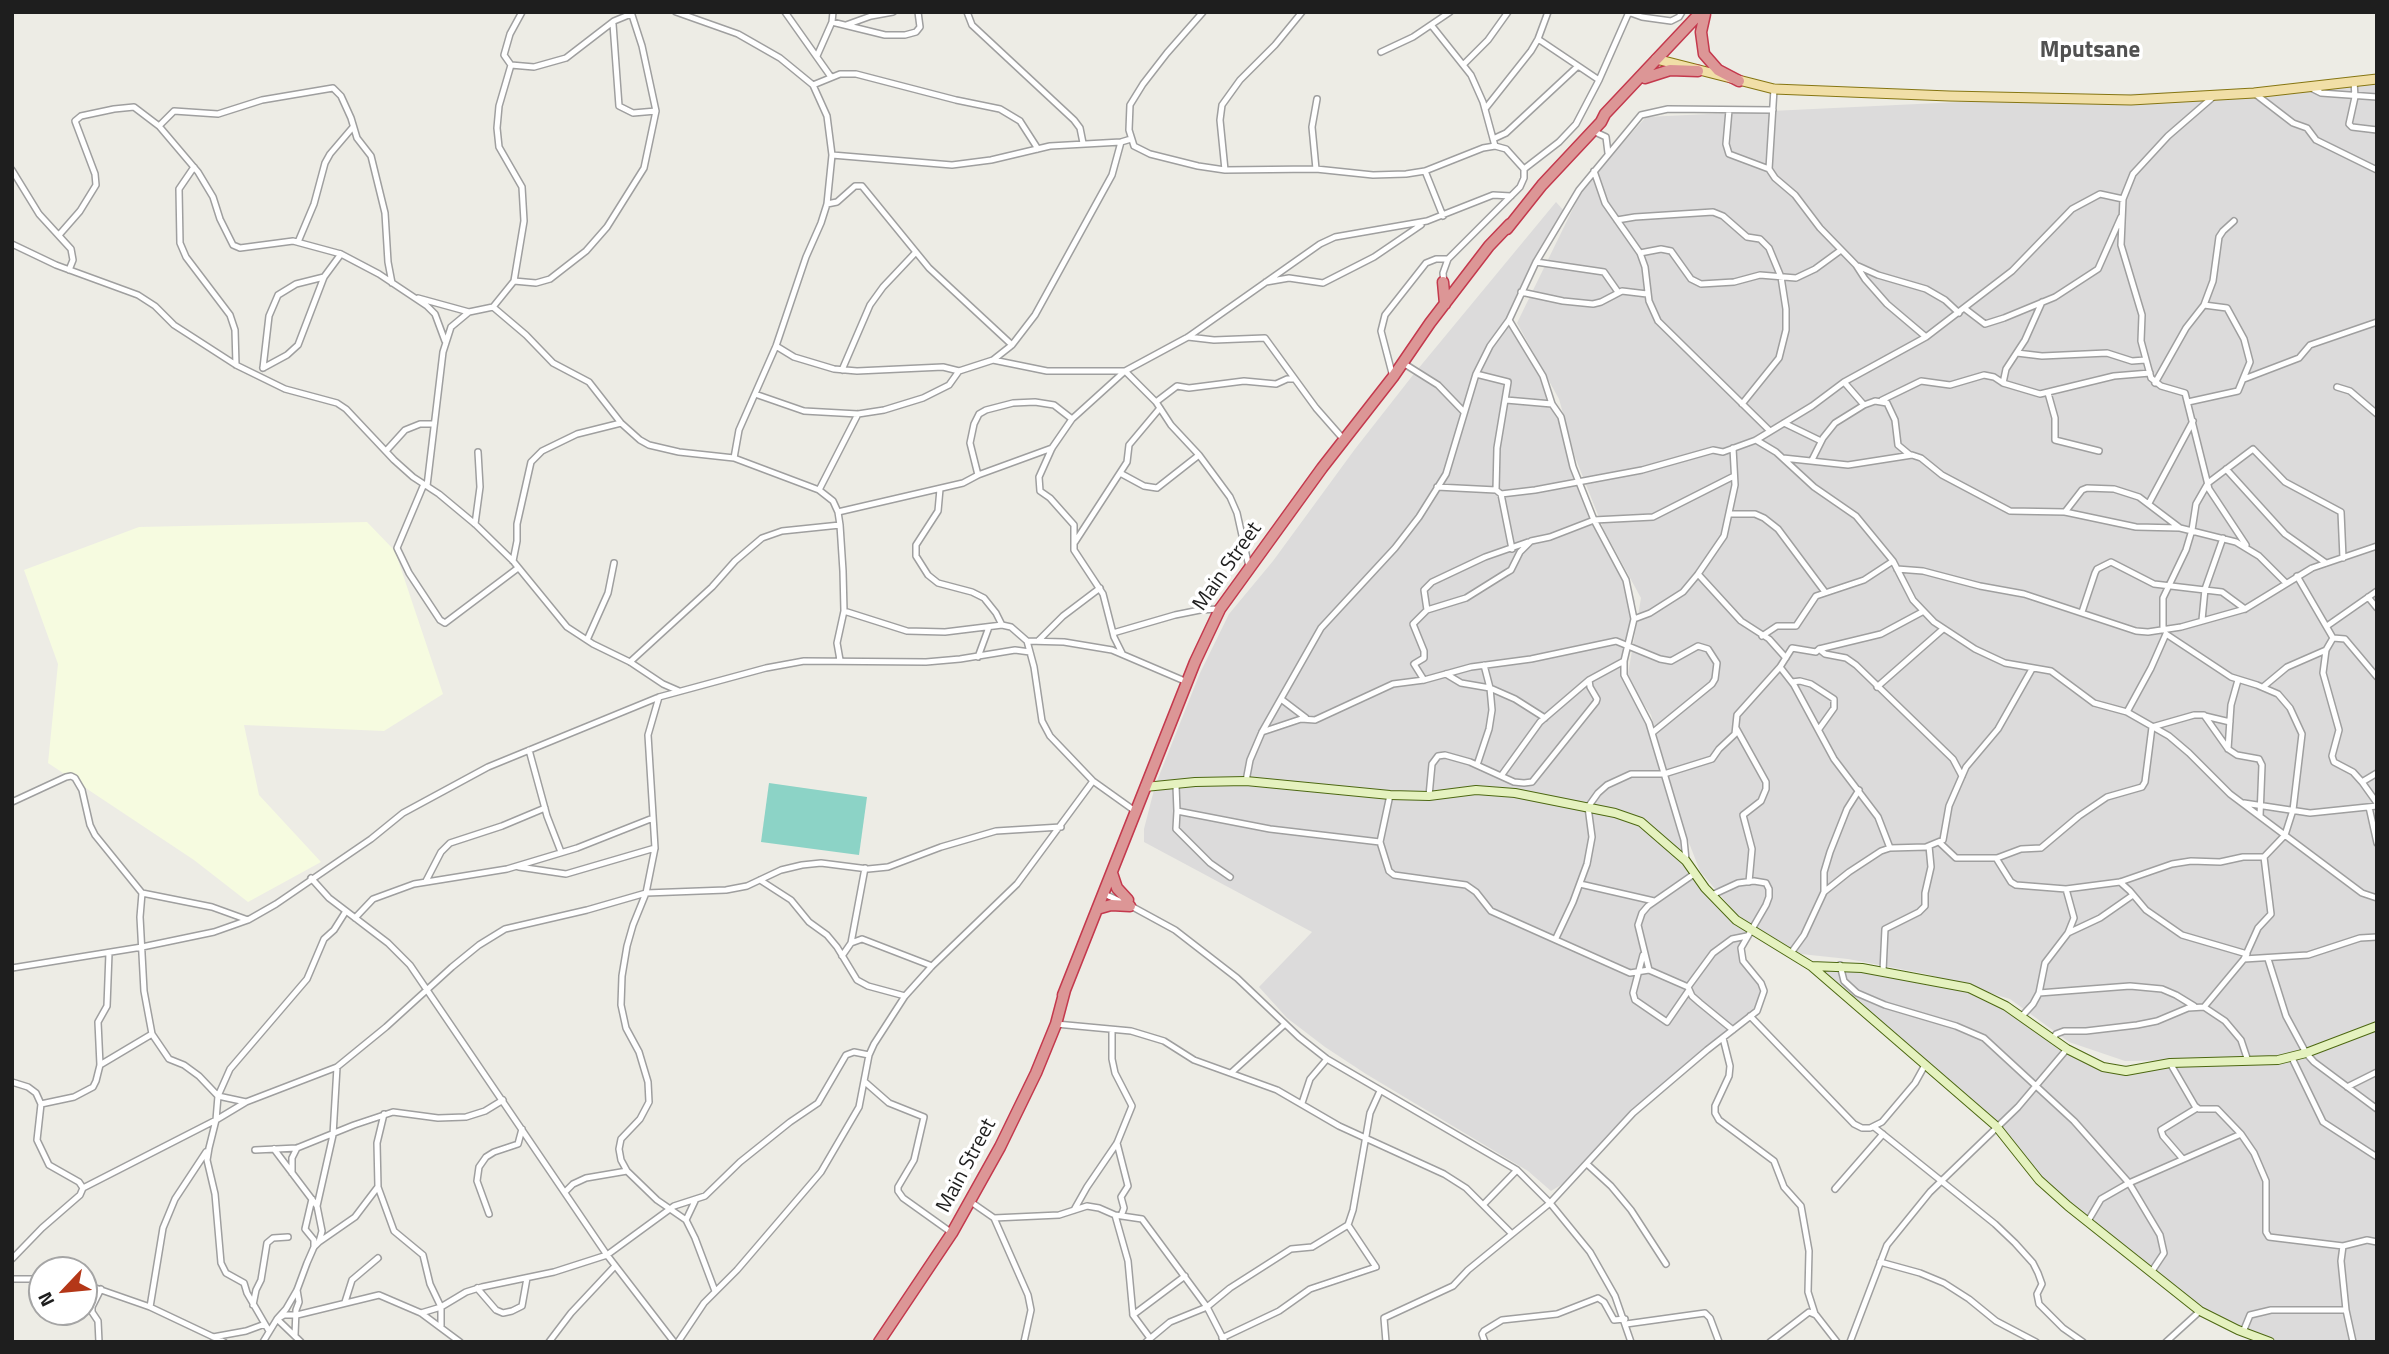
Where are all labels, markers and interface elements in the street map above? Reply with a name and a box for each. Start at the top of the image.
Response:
district label: Mputsane [2040,37,2140,65]
street label: Main Street [1188,518,1268,616]
street label: Main Street [932,1115,1002,1217]
north arrow [28,1256,98,1326]
text: N [30,1287,61,1312]

